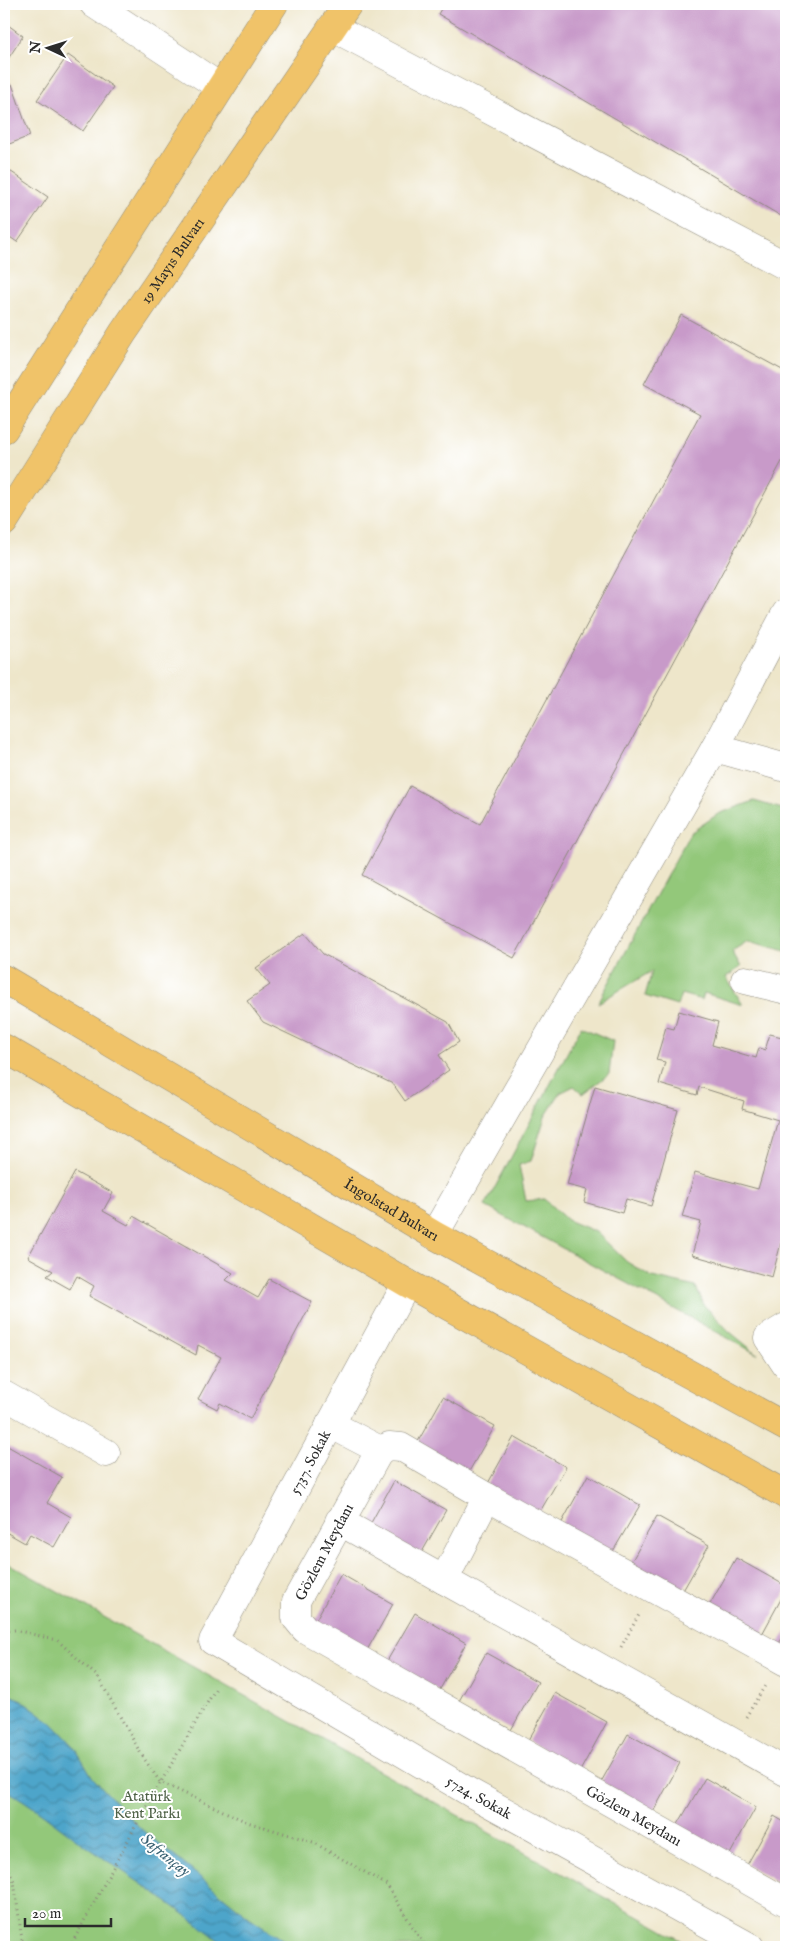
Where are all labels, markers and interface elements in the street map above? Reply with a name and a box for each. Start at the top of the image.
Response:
north arrow [22,22,72,72]
text: N [27,40,45,55]
street label: 19 Mayıs Bulvarı [137,214,209,308]
street label: İngolstad Bulvarı [340,1175,442,1246]
street label: 5737. Sokak [286,1426,336,1498]
street label: Gözlem Meydanı [291,1500,358,1604]
street label: 5724. Sokak [443,1772,516,1824]
street label: Gözlem Meydanı [582,1781,685,1851]
park label: Atatürk Kent Parkı [114,1787,180,1823]
water label: Safrançay [136,1830,194,1882]
scale bar [25,1896,111,1928]
text: 20 m [32,1904,62,1923]

